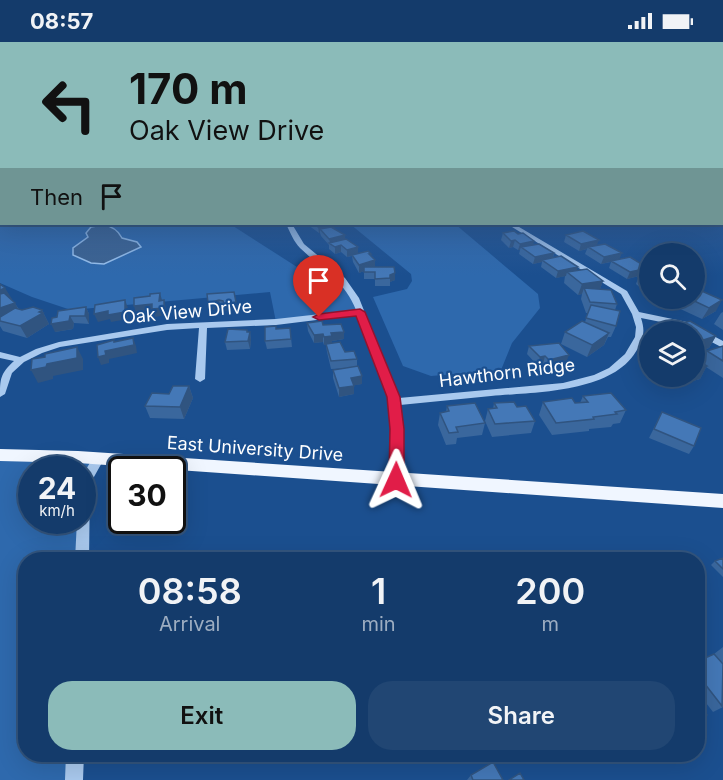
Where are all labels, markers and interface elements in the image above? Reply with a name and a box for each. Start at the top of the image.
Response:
text: 08:57 [30,8,93,34]
text: 170 m [129,63,247,114]
icon: left [30,66,108,144]
text: Oak View Drive [129,114,324,147]
icon: arrive [95,180,128,213]
text: Then [30,184,83,210]
map controls [639,243,705,387]
button: search [639,243,705,309]
pin [293,255,344,317]
icon: arrive [302,264,335,297]
street label: Oak View Drive [121,295,253,328]
button: layers [639,321,705,387]
street label: Hawthorn Ridge [438,354,576,391]
street label: East University Drive [166,432,344,465]
position arrow [364,448,428,512]
speed limit sign: 30 [108,456,186,534]
text: 24 [38,470,76,506]
text: km/h [39,501,75,520]
text: 08:58 [138,569,242,613]
text: 1 [371,569,386,613]
text: 200 [515,569,585,613]
text: Arrival [159,612,220,636]
text: min [361,612,396,636]
text: m [542,612,559,636]
button: Exit [48,681,356,750]
button: Share [368,681,675,750]

